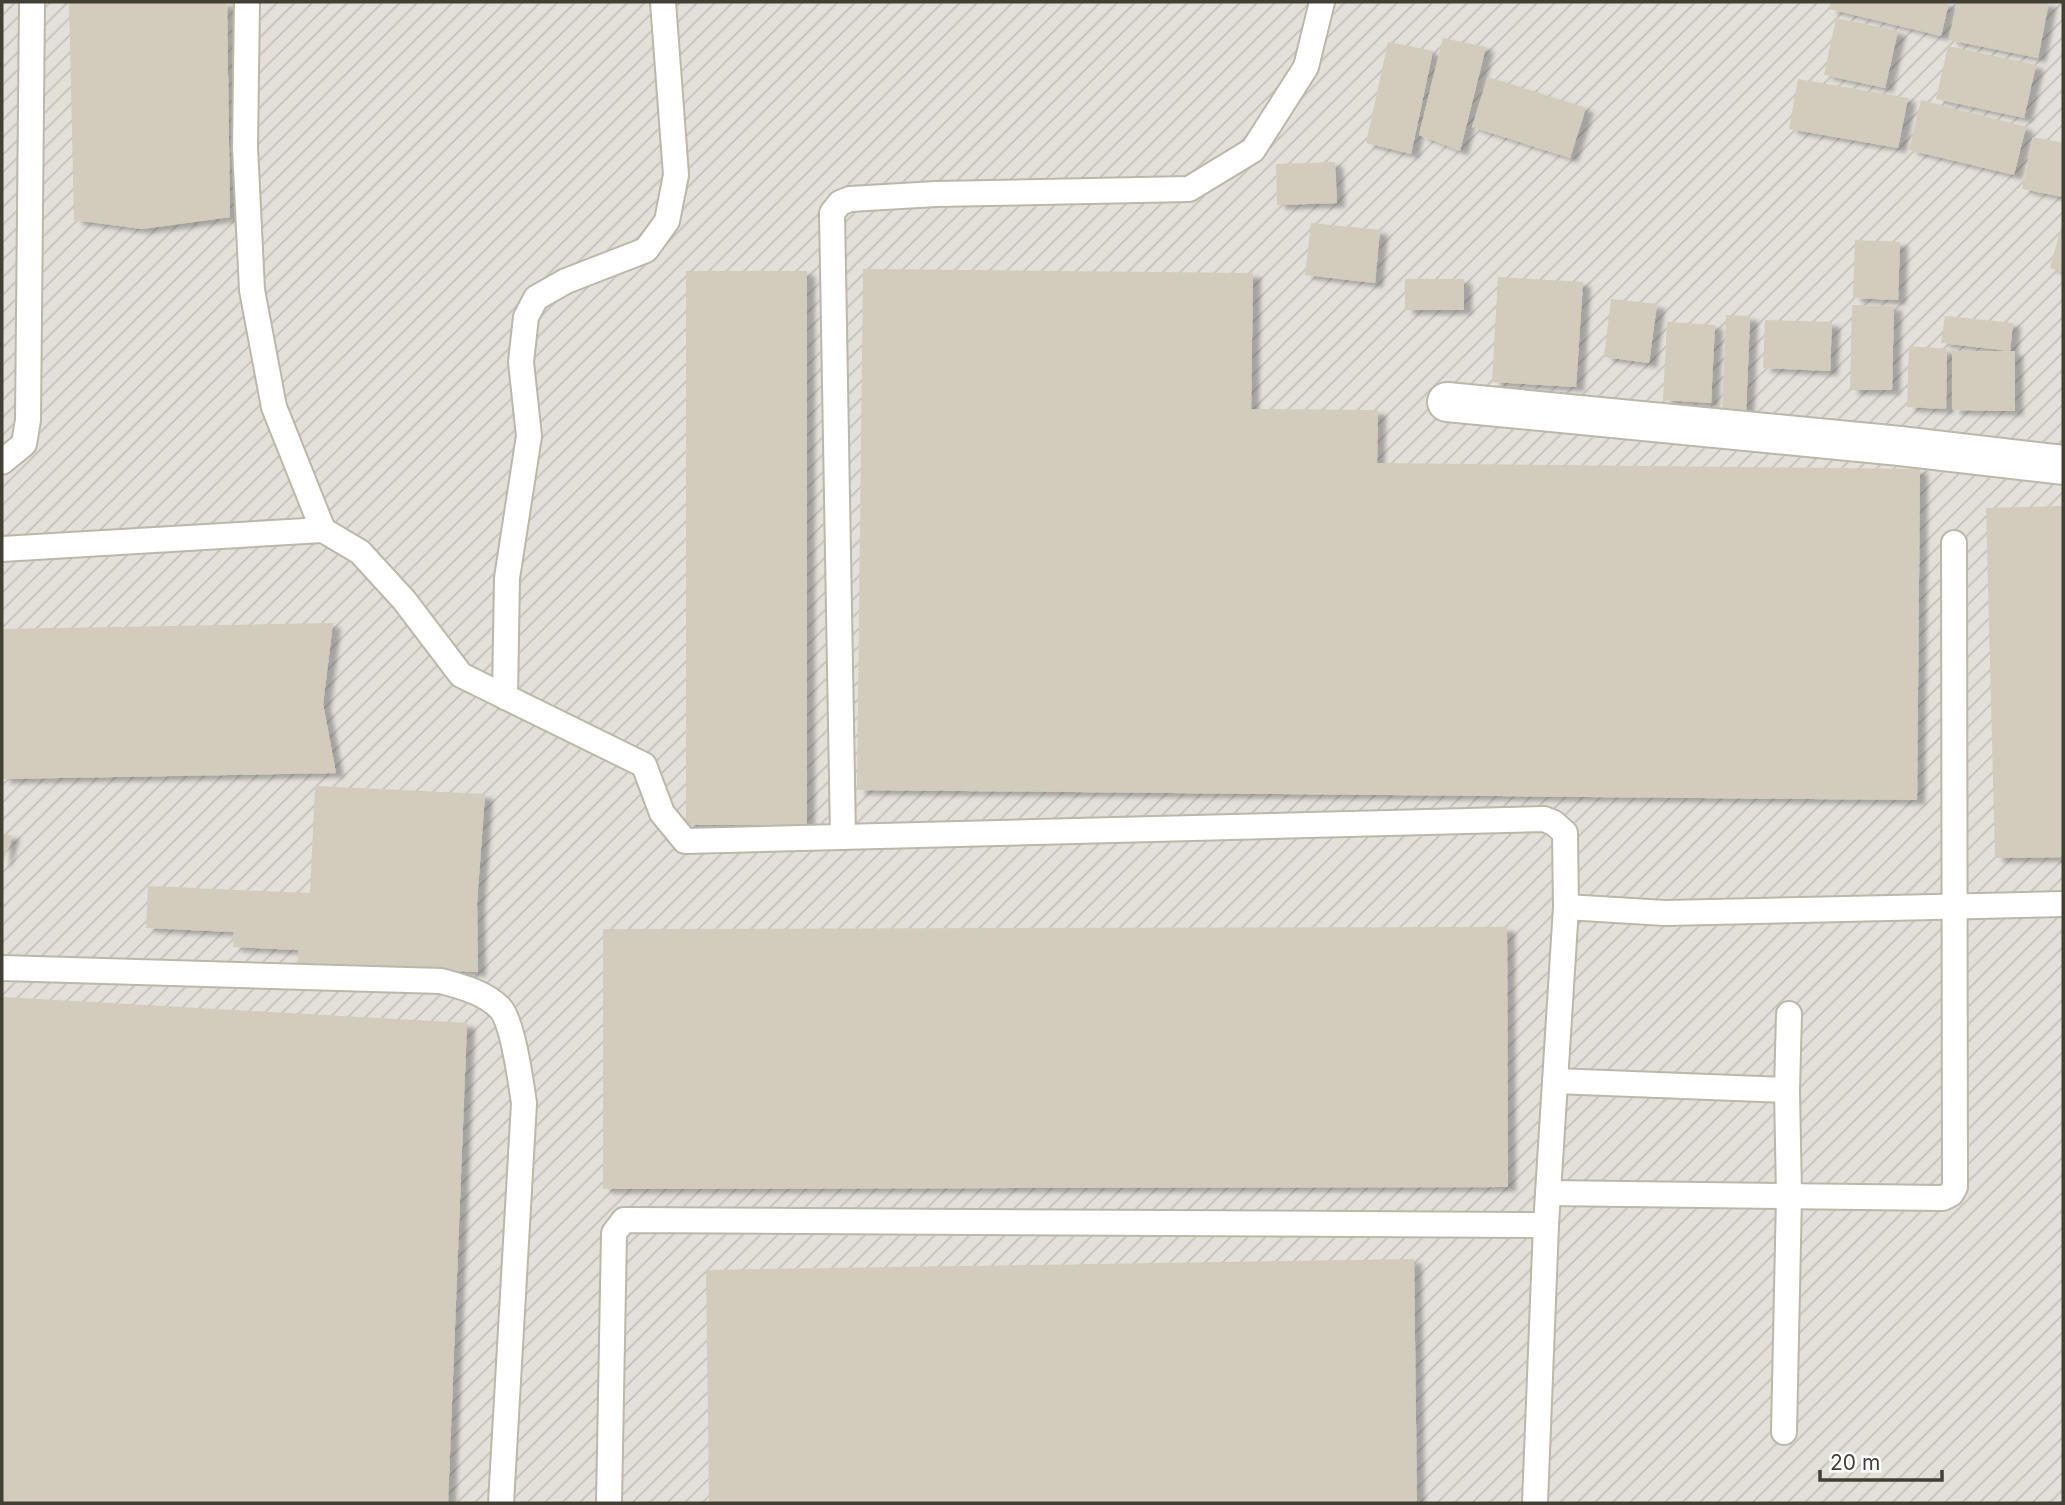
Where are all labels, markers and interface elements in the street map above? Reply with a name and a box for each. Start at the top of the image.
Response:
scale bar [1820,1438,1942,1482]
text: 20 m [1830,1450,1880,1475]

